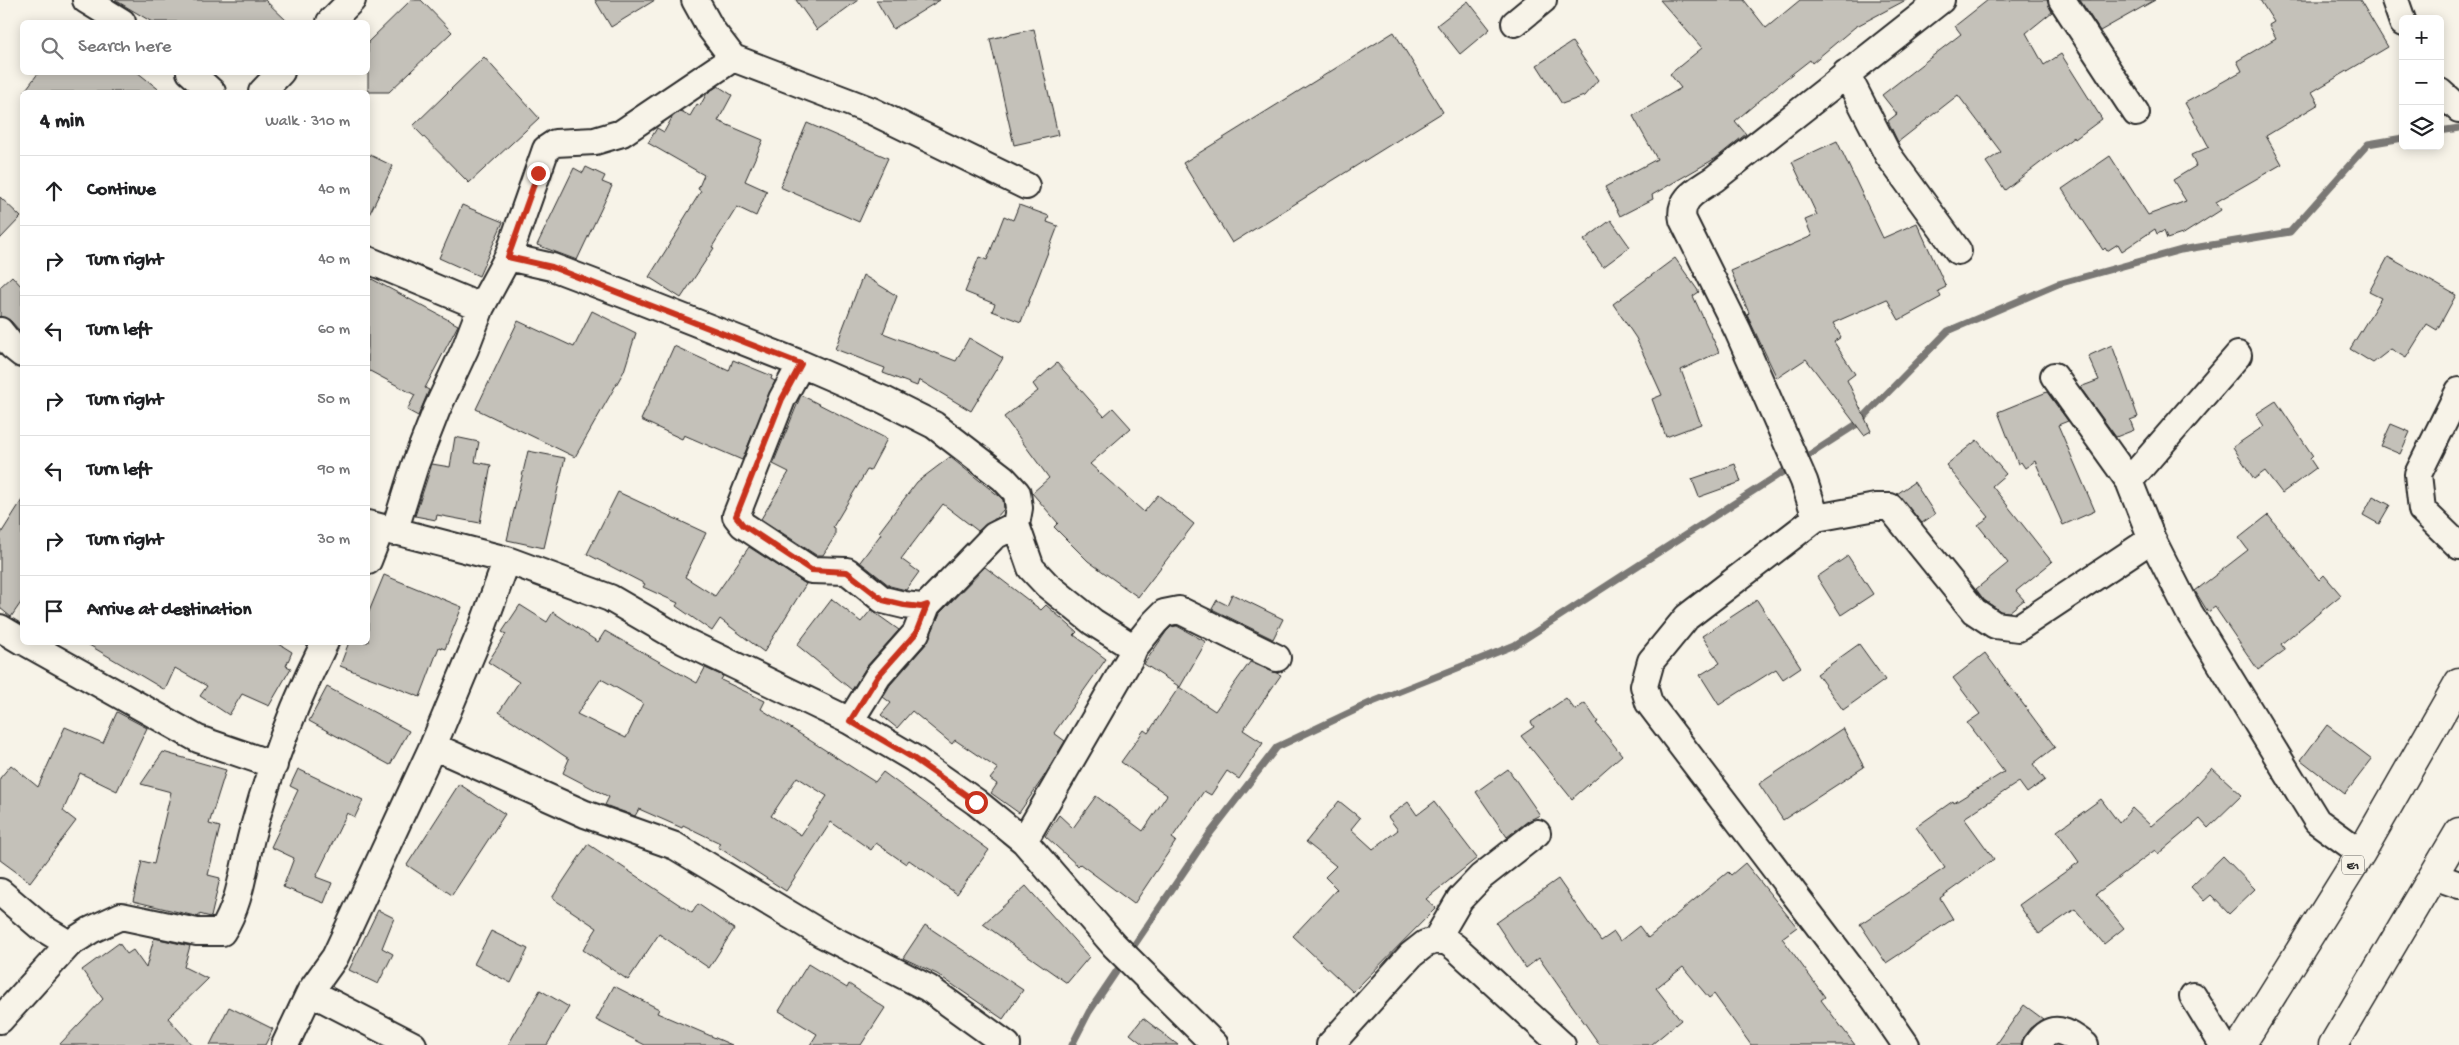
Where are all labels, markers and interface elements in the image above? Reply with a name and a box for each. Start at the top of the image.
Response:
map controls [2399,15,2444,150]
button: + [2399,15,2444,60]
search box [20,20,370,75]
icon: search [38,34,66,62]
text: Search here [78,36,172,59]
button: − [2399,60,2444,105]
button: layers [2399,105,2444,150]
text: 4 min [40,110,84,135]
text: Walk · 310 m [265,113,350,132]
route end [527,162,550,185]
icon: ahead [40,177,68,205]
text: Continue [87,179,156,202]
text: 40 m [318,181,350,200]
icon: right [40,247,68,275]
text: Turn right [87,249,163,272]
text: 40 m [318,251,350,270]
icon: left [40,317,68,345]
text: Turn left [87,319,151,342]
text: 60 m [318,321,350,340]
icon: right [40,387,68,415]
text: Turn right [87,389,163,412]
text: 50 m [317,391,350,410]
icon: left [40,457,68,485]
text: Turn left [87,459,151,482]
text: 90 m [318,461,350,480]
icon: right [40,527,68,555]
text: Turn right [87,529,163,552]
text: 30 m [317,531,350,550]
icon: arrive [40,597,68,625]
text: Arrive at destination [87,599,251,622]
route start [965,791,988,814]
road number: E1 [2342,856,2364,874]

